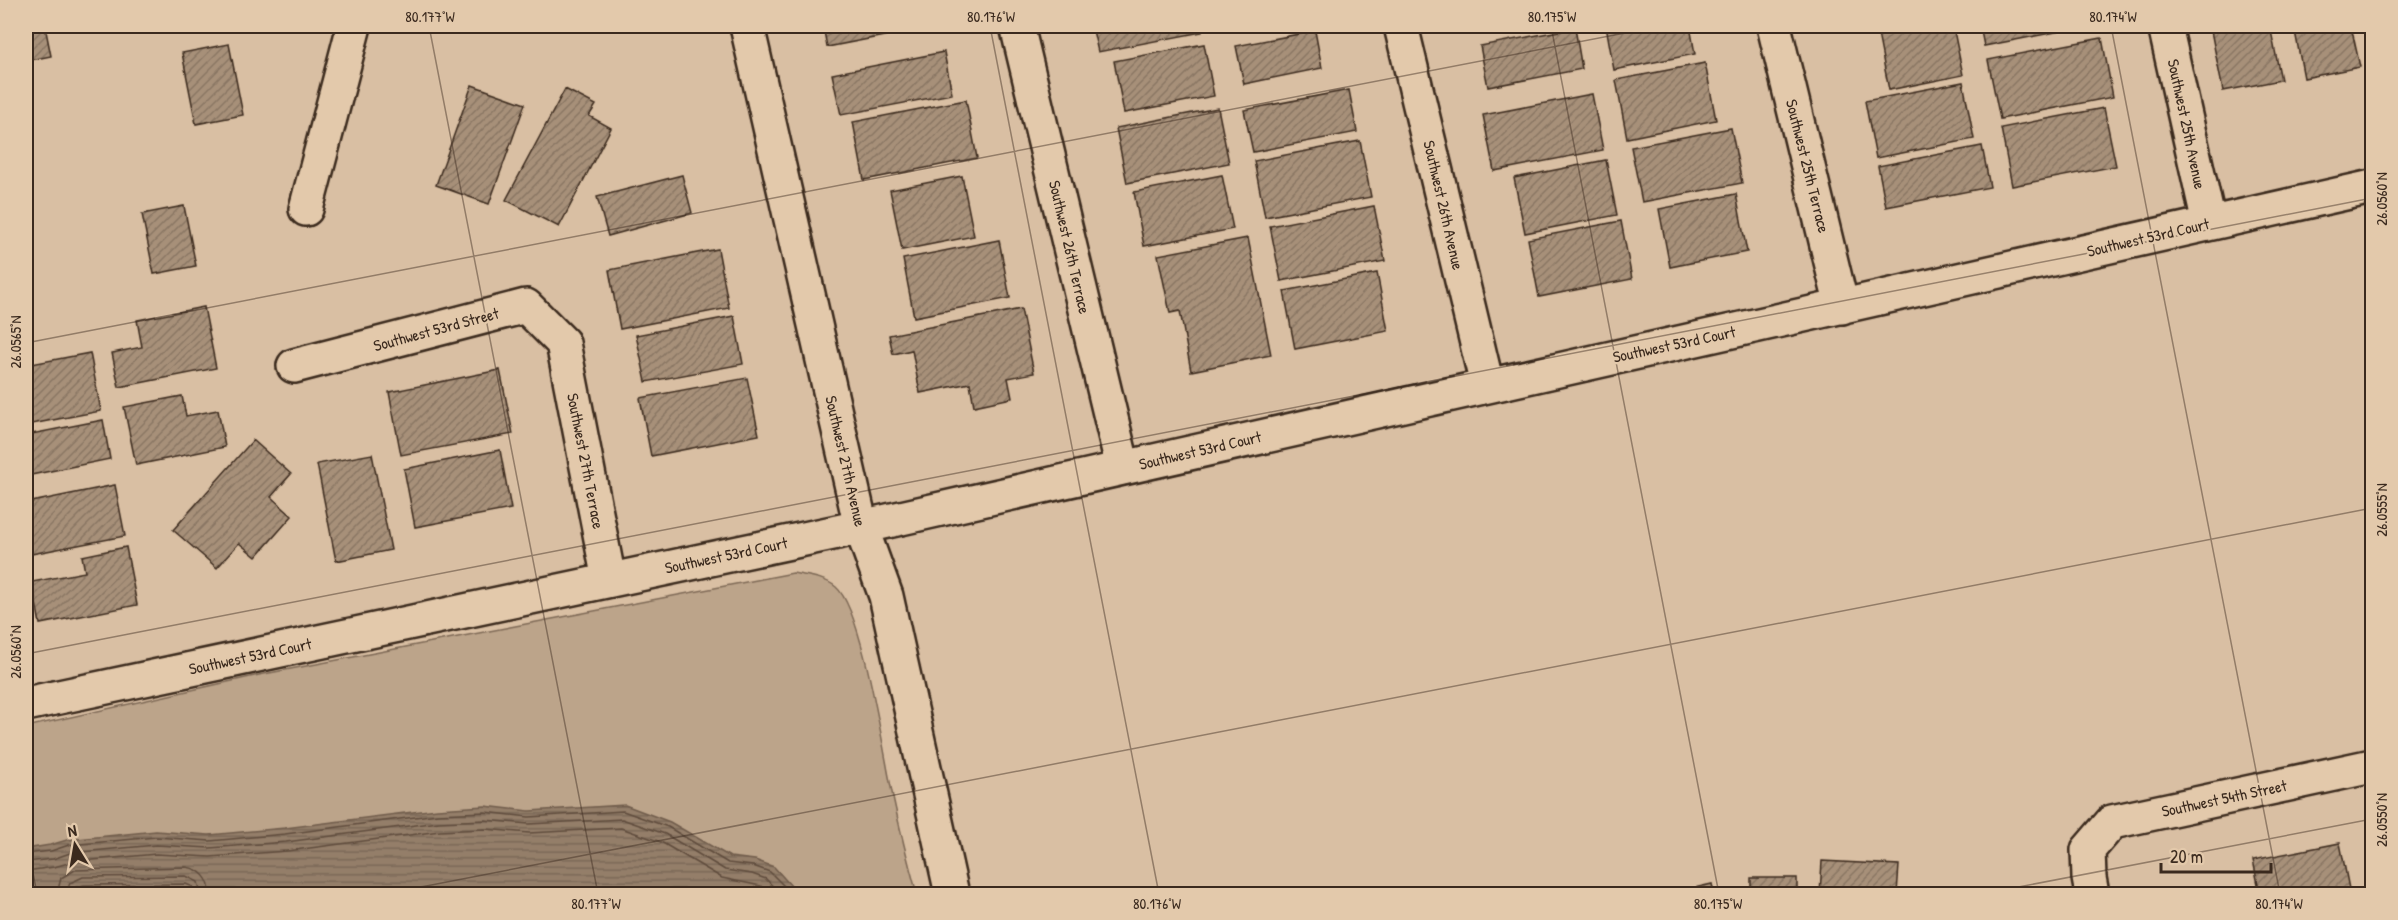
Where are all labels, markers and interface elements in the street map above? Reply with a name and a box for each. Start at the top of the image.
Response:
text: 80.177°W [405,6,455,27]
text: 80.176°W [967,6,1016,27]
text: 80.175°W [1528,6,1577,27]
text: 80.174°W [2089,6,2138,27]
street label: Southwest 25th Avenue [2162,57,2212,192]
street label: Southwest 25th Terrace [1781,97,1835,236]
street label: Southwest 26th Avenue [1418,138,1470,272]
text: 26.0560°N [2371,172,2392,226]
street label: Southwest 26th Terrace [1044,178,1096,317]
street label: Southwest 53rd Court [2085,212,2212,262]
street label: Southwest 53rd Street [371,302,502,356]
text: 26.0565°N [5,315,26,369]
street label: Southwest 53rd Court [1611,320,1738,368]
street label: Southwest 27th Terrace [562,391,610,531]
street label: Southwest 27th Avenue [820,394,872,529]
street label: Southwest 53rd Court [1137,425,1264,475]
text: 26.0555°N [2371,483,2392,537]
street label: Southwest 53rd Court [663,531,790,579]
text: 26.0560°N [5,625,26,679]
street label: Southwest 53rd Court [187,632,314,680]
street label: Southwest 54th Street [2159,774,2289,822]
text: 26.0550°N [2371,793,2392,847]
north arrow [45,815,105,875]
text: N [66,819,79,842]
scale bar [2161,836,2270,874]
text: 20 m [2170,844,2203,869]
text: 80.177°W [571,893,621,914]
text: 80.176°W [1133,893,1182,914]
text: 80.175°W [1694,893,1743,914]
text: 80.174°W [2255,893,2304,914]

